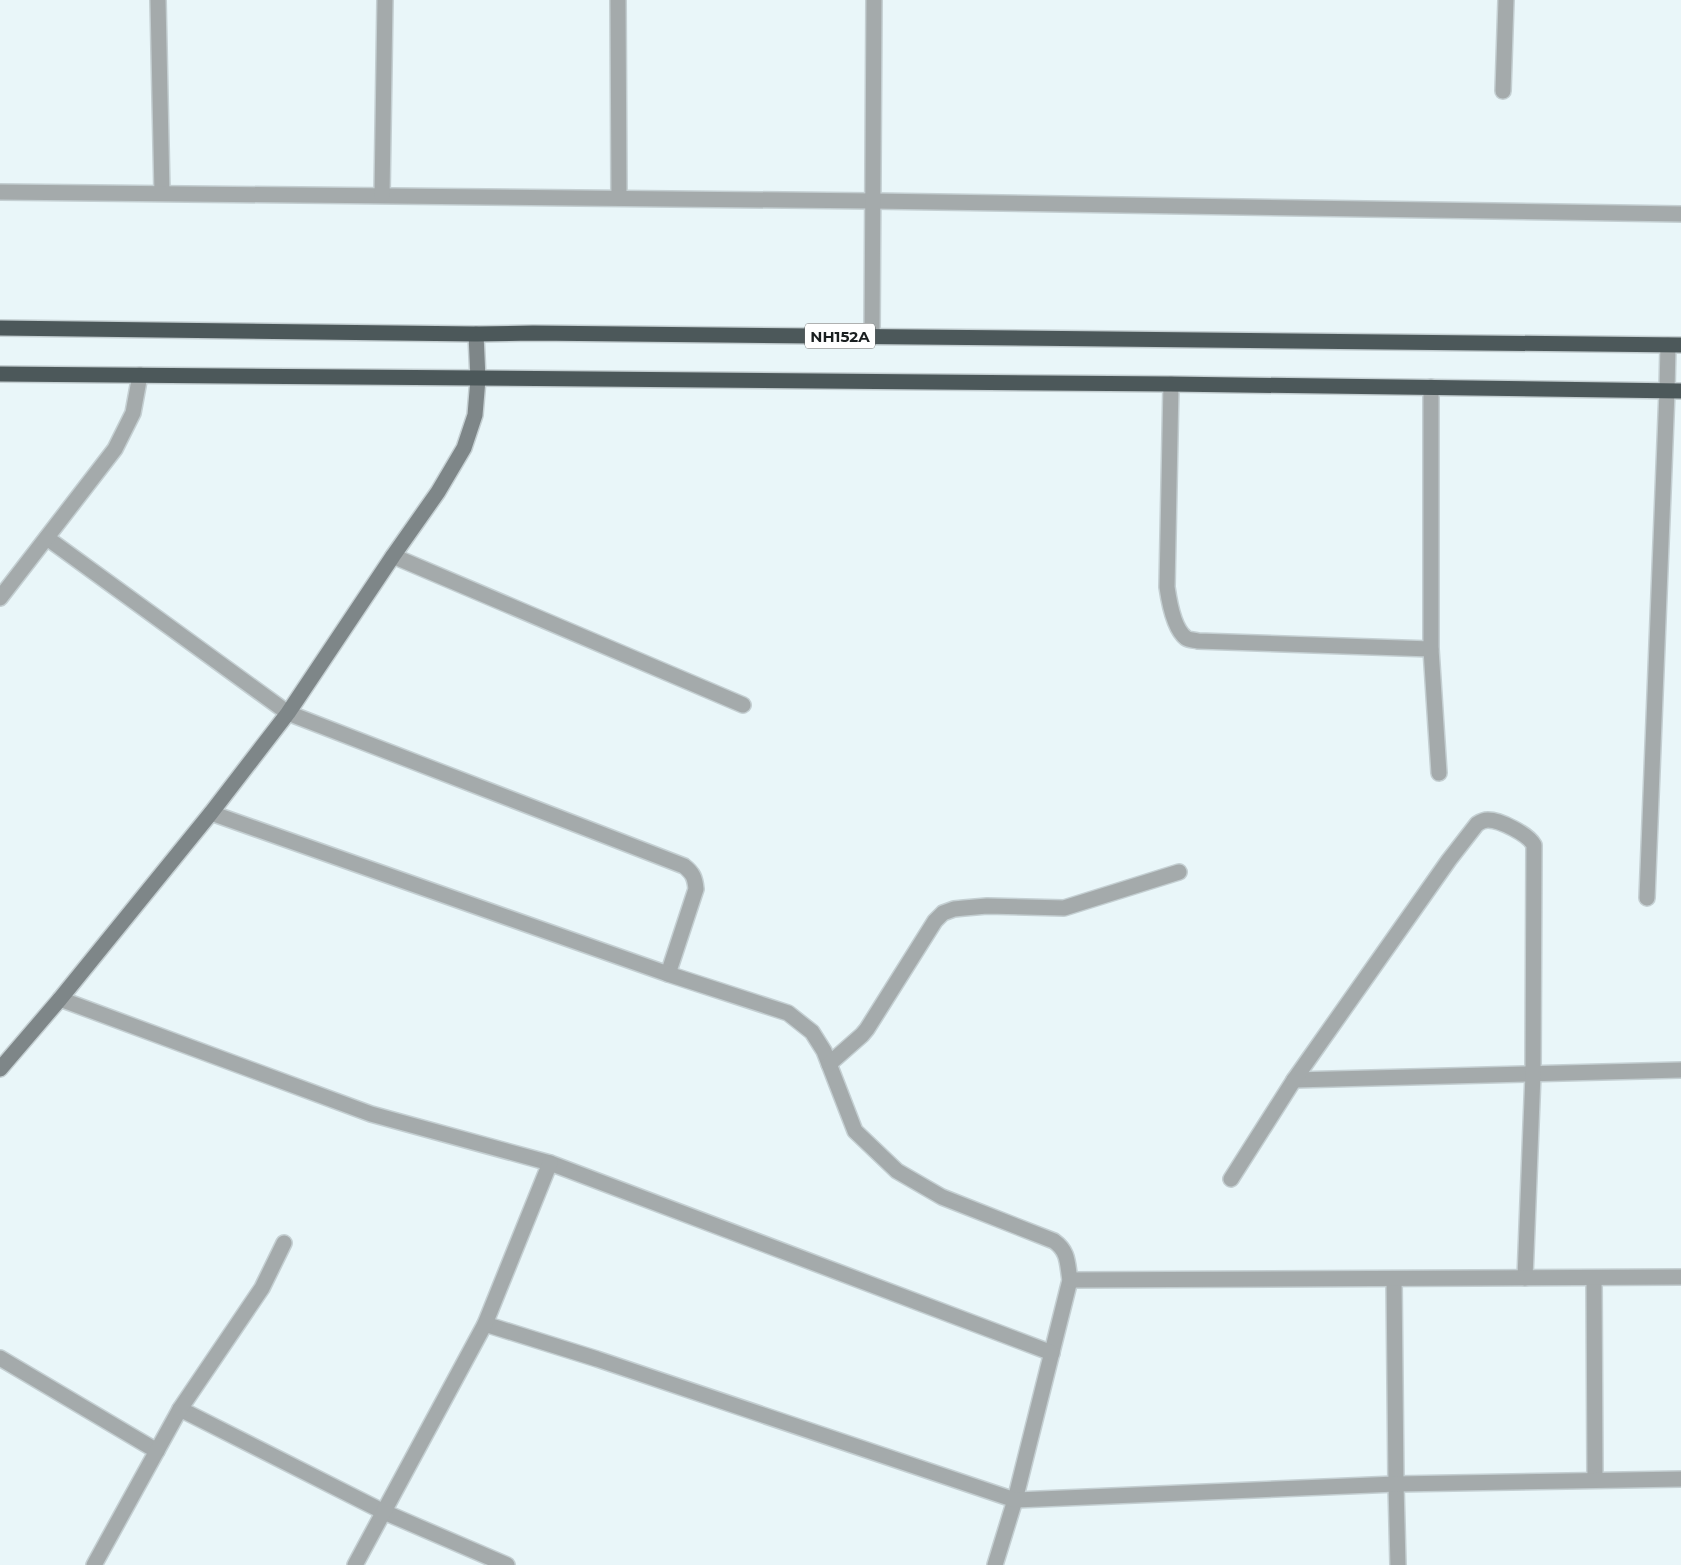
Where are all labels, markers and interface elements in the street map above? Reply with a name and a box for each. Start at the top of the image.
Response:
road number: NH152A [805,324,875,348]

